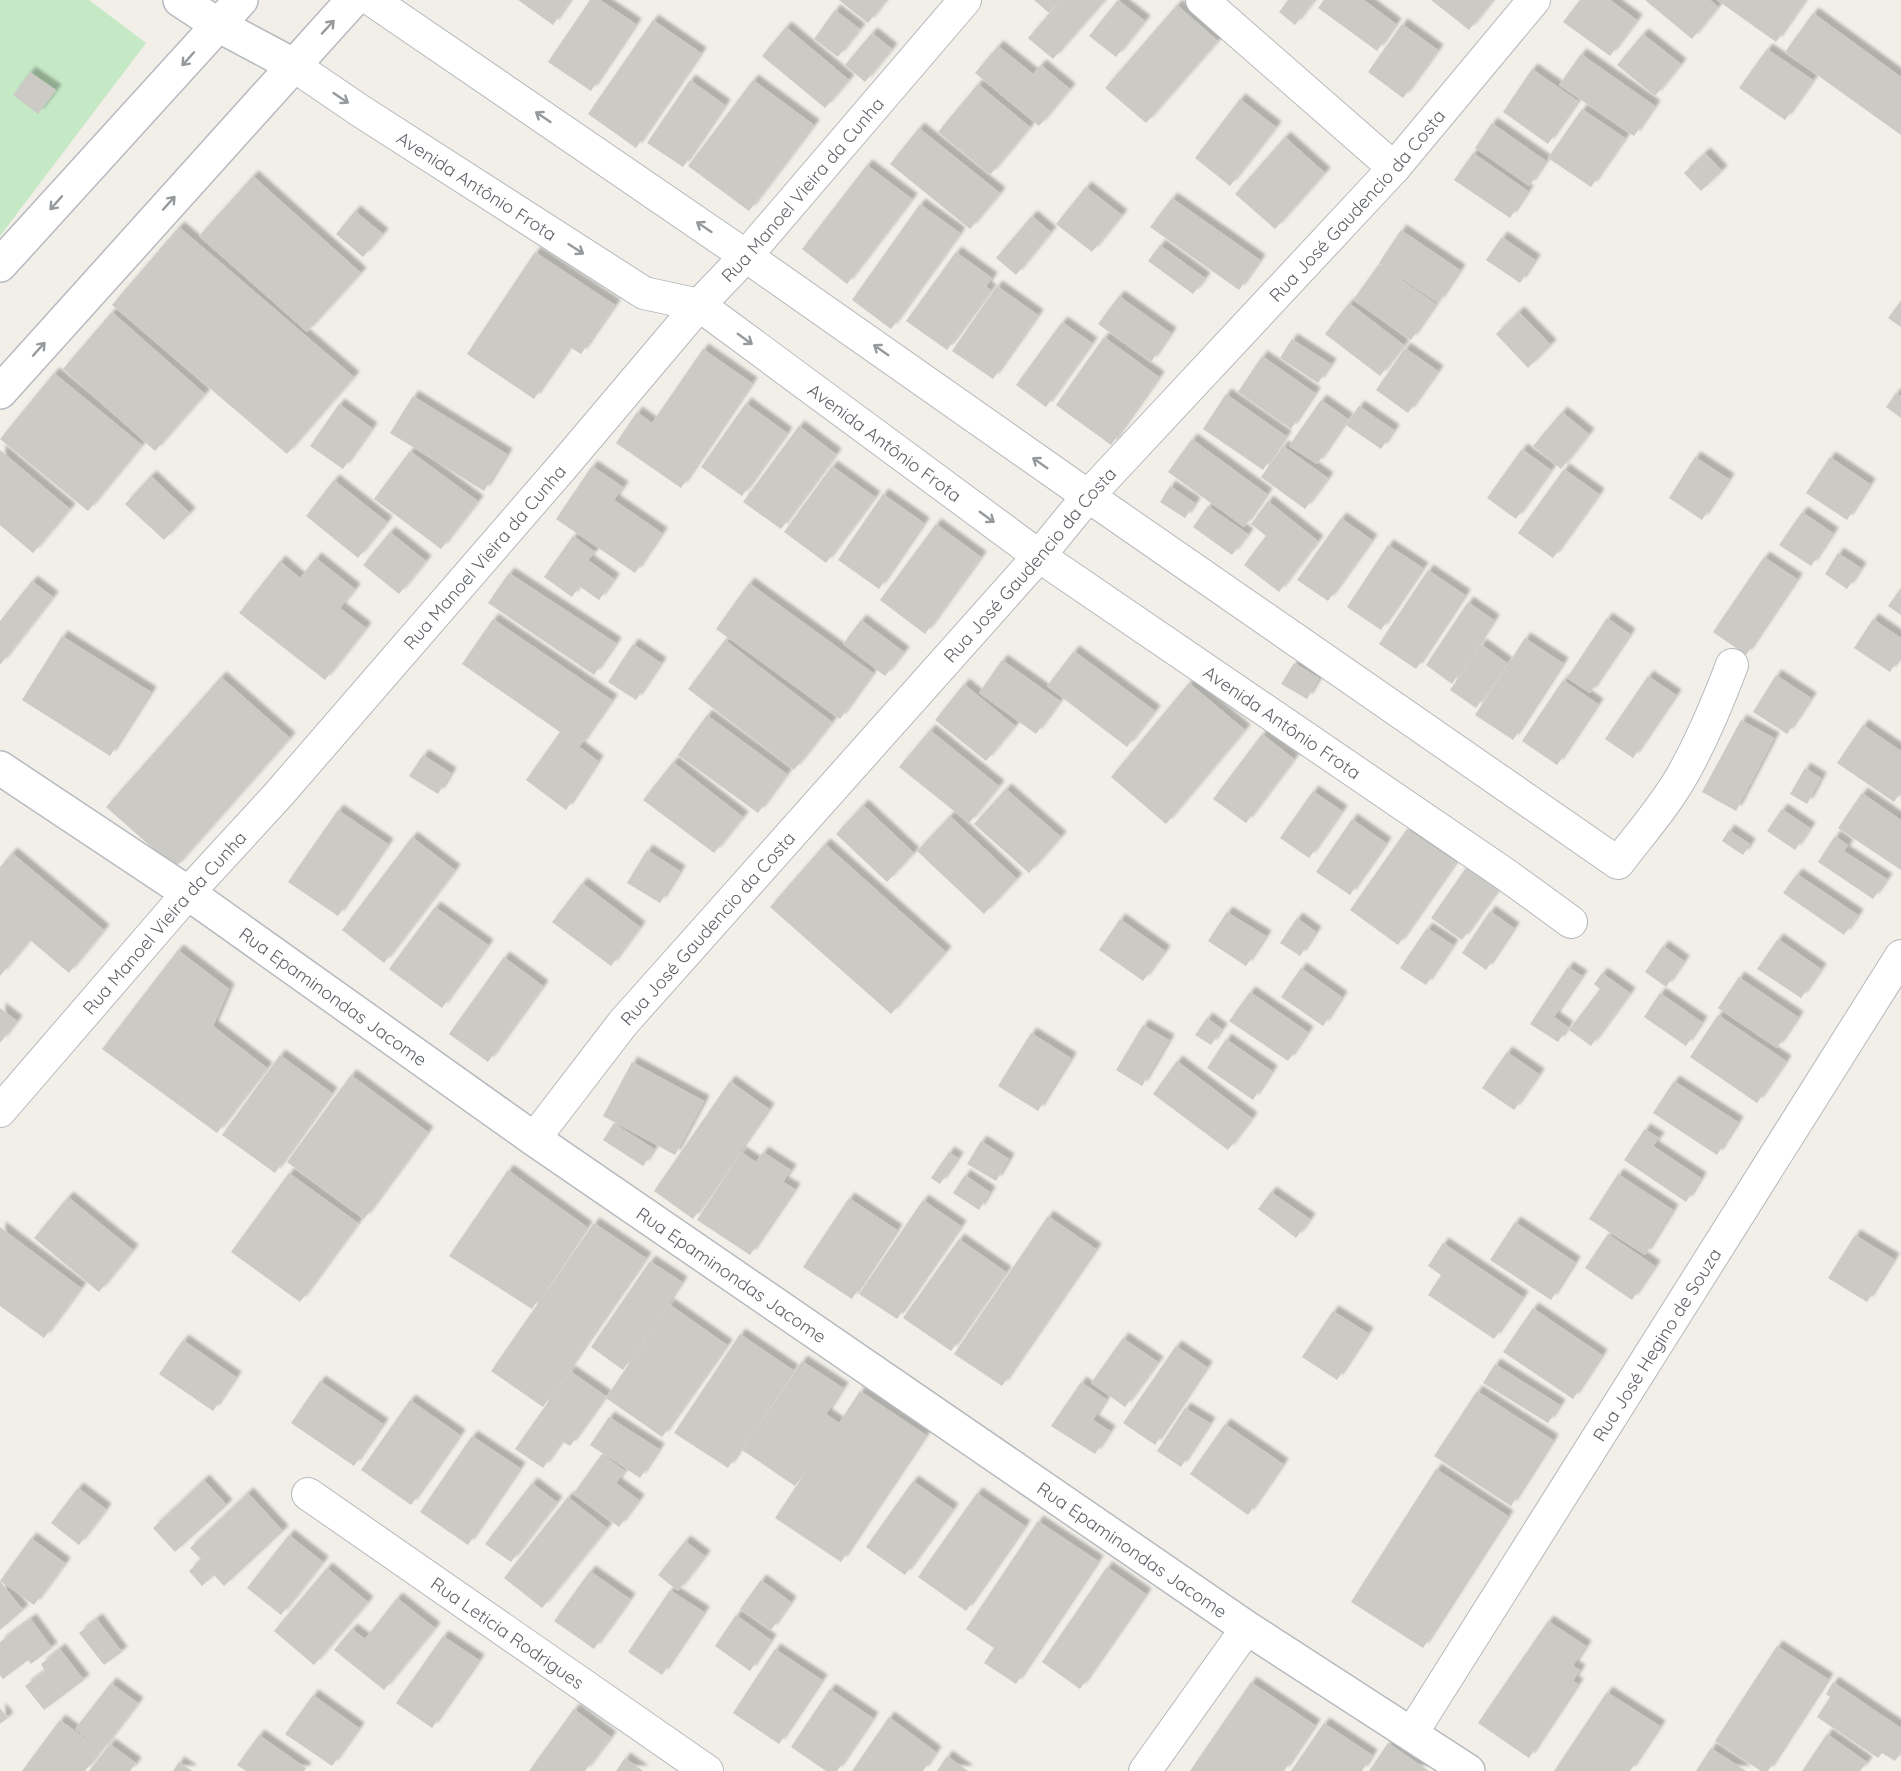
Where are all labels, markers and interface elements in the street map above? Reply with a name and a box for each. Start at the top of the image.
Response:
one-way arrow [320,20,335,35]
one-way arrow [181,51,195,66]
one-way arrow [332,92,349,104]
street label: Rua Manoel Vieira da Cunha [716,92,888,287]
street label: Rua José Gaudencio da Costa [1264,104,1450,306]
one-way arrow [535,111,551,123]
street label: Avenida Antônio Frota [393,126,561,245]
one-way arrow [49,195,63,210]
one-way arrow [162,196,176,211]
one-way arrow [696,221,712,233]
one-way arrow [567,243,584,255]
one-way arrow [737,333,753,346]
one-way arrow [32,342,46,357]
one-way arrow [873,344,889,356]
street label: Avenida Antônio Frota [804,378,966,507]
one-way arrow [1033,456,1049,469]
street label: Rua Manoel Vieira da Cunha [398,460,571,654]
street label: Rua José Gaudencio da Costa [938,462,1121,667]
one-way arrow [978,511,994,524]
street label: Avenida Antônio Frota [1199,660,1365,784]
street label: Rua Manoel Vieira da Cunha [77,826,251,1019]
street label: Rua José Gaudencio da Costa [615,827,800,1030]
street label: Rua Epaminondas Jacome [235,922,432,1071]
street label: Rua Epaminondas Jacome [632,1201,831,1348]
street label: Rua José Hegino de Souza [1587,1244,1726,1445]
street label: Rua Epaminondas Jacome [1033,1476,1232,1623]
street label: Rua Leticia Rodrigues [427,1571,589,1694]

